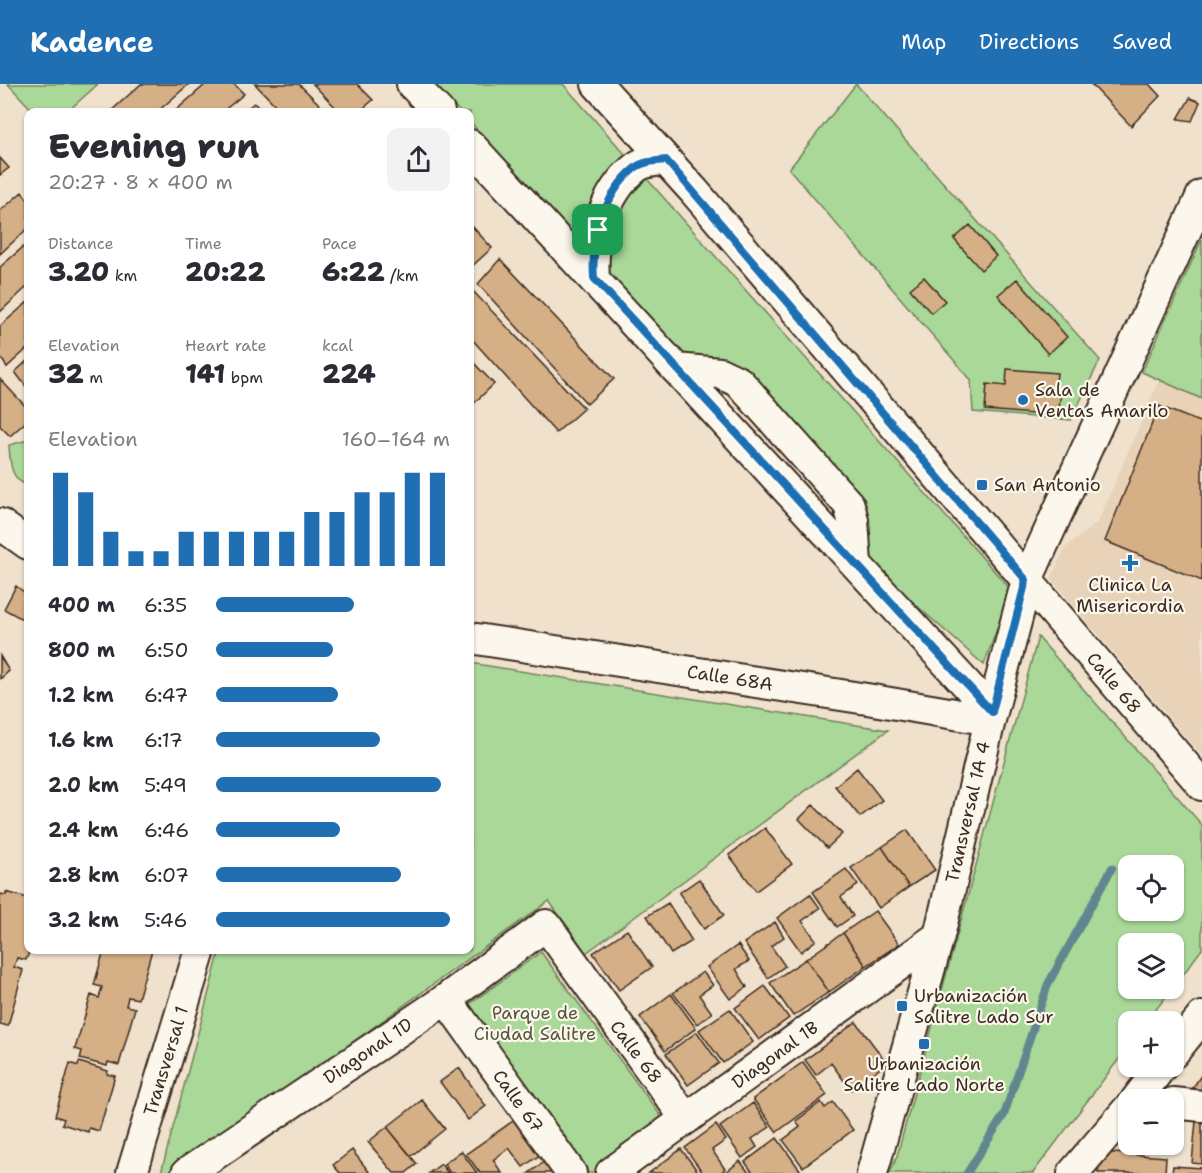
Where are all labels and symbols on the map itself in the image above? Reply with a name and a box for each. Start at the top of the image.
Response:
pin [572,204,623,255]
place label: Sala de Ventas Amarilo [1035,378,1169,423]
marker: Sala de Ventas Amarilo [1016,393,1030,407]
place label: San Antonio [994,473,1101,497]
marker: San Antonio [975,478,989,492]
marker: Clinica La Misericordia [1121,554,1139,572]
place label: Clinica La Misericordia [1076,573,1184,618]
street label: Calle 68 [1081,647,1147,719]
street label: Calle 68A [685,659,775,697]
street label: Transversal 1A 4 [940,739,996,885]
place label: Urbanización Salitre Lado Sur [914,984,1054,1029]
marker: Urbanización Salitre Lado Sur [895,999,909,1013]
park label: Parque de Ciudad Salitre [474,1001,596,1046]
street label: Transversal 1 [138,1003,194,1119]
street label: Diagonal 1D [319,1012,417,1090]
street label: Calle 68 [604,1015,668,1089]
street label: Diagonal 1B [727,1016,823,1094]
marker: Urbanización Salitre Lado Norte [917,1037,931,1051]
place label: Urbanización Salitre Lado Norte [843,1052,1005,1097]
street label: Calle 67 [487,1065,549,1137]

